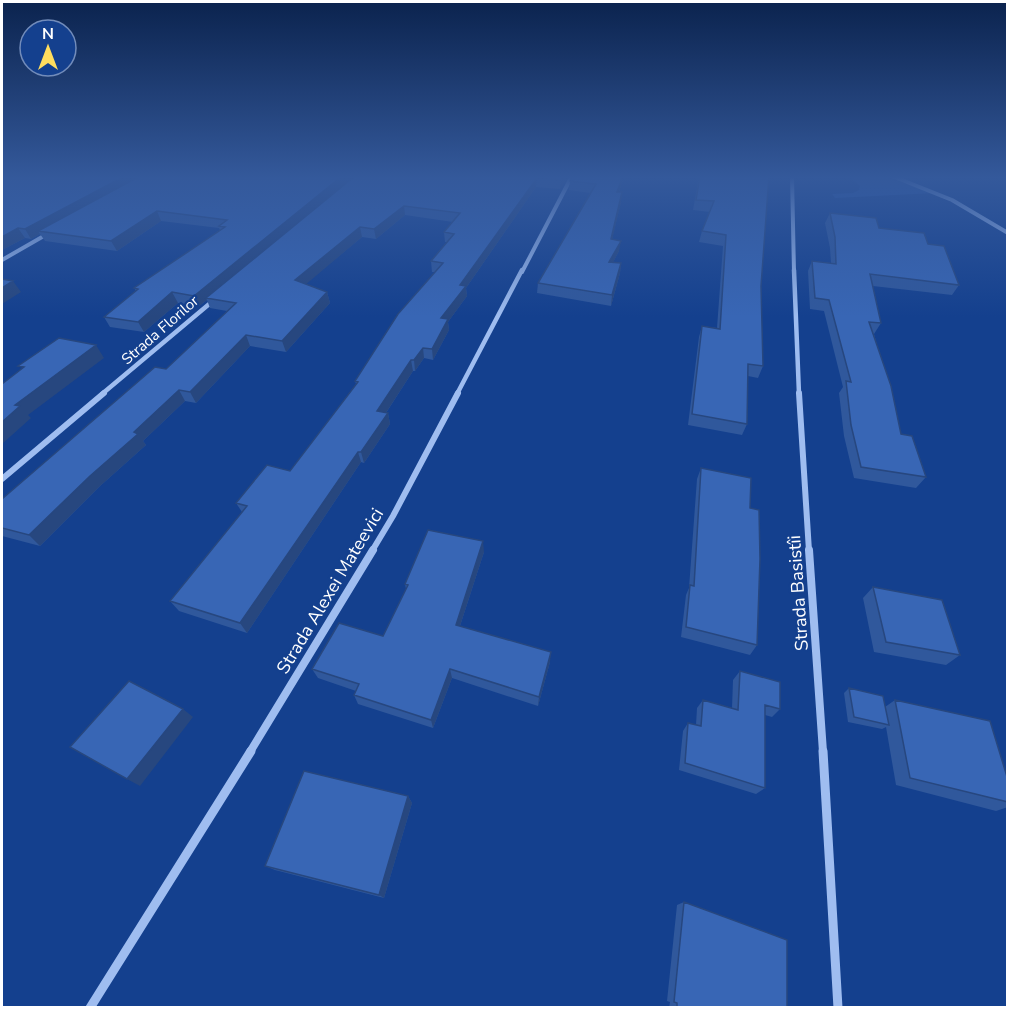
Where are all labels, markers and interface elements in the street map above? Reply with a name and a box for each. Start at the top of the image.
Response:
north arrow [18,18,78,78]
text: N [42,23,54,45]
street label: Strada Florilor [117,291,203,369]
street label: Strada Alexei Mateevici [271,504,389,678]
street label: Strada Basistîi [782,534,814,652]

